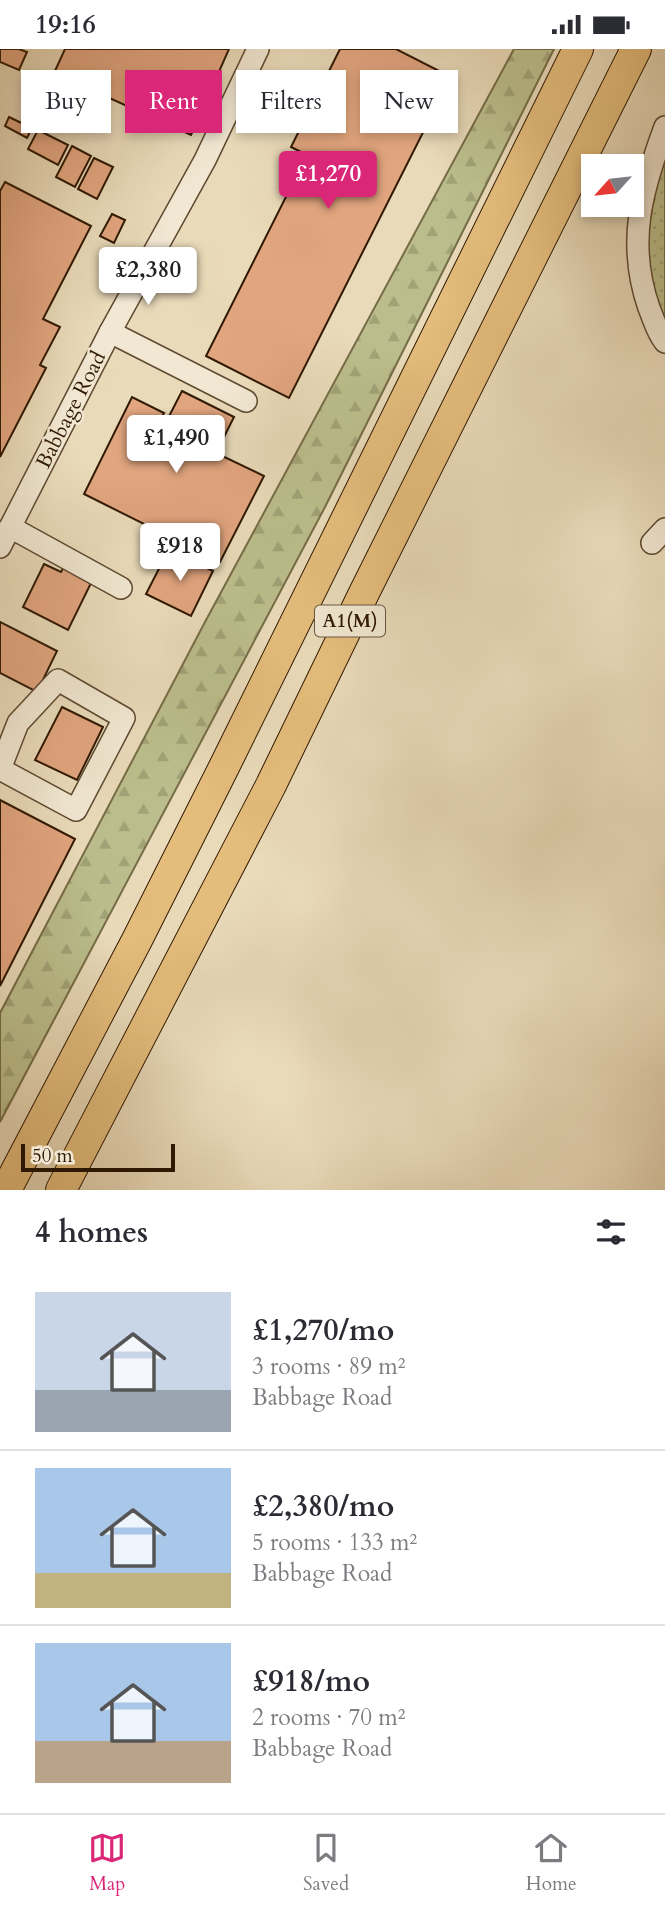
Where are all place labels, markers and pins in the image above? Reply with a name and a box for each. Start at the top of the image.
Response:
pin: £1,270 [271,151,385,211]
pin: £2,380 [91,247,205,307]
pin: £1,490 [119,415,233,475]
pin: £918 [139,524,221,583]

